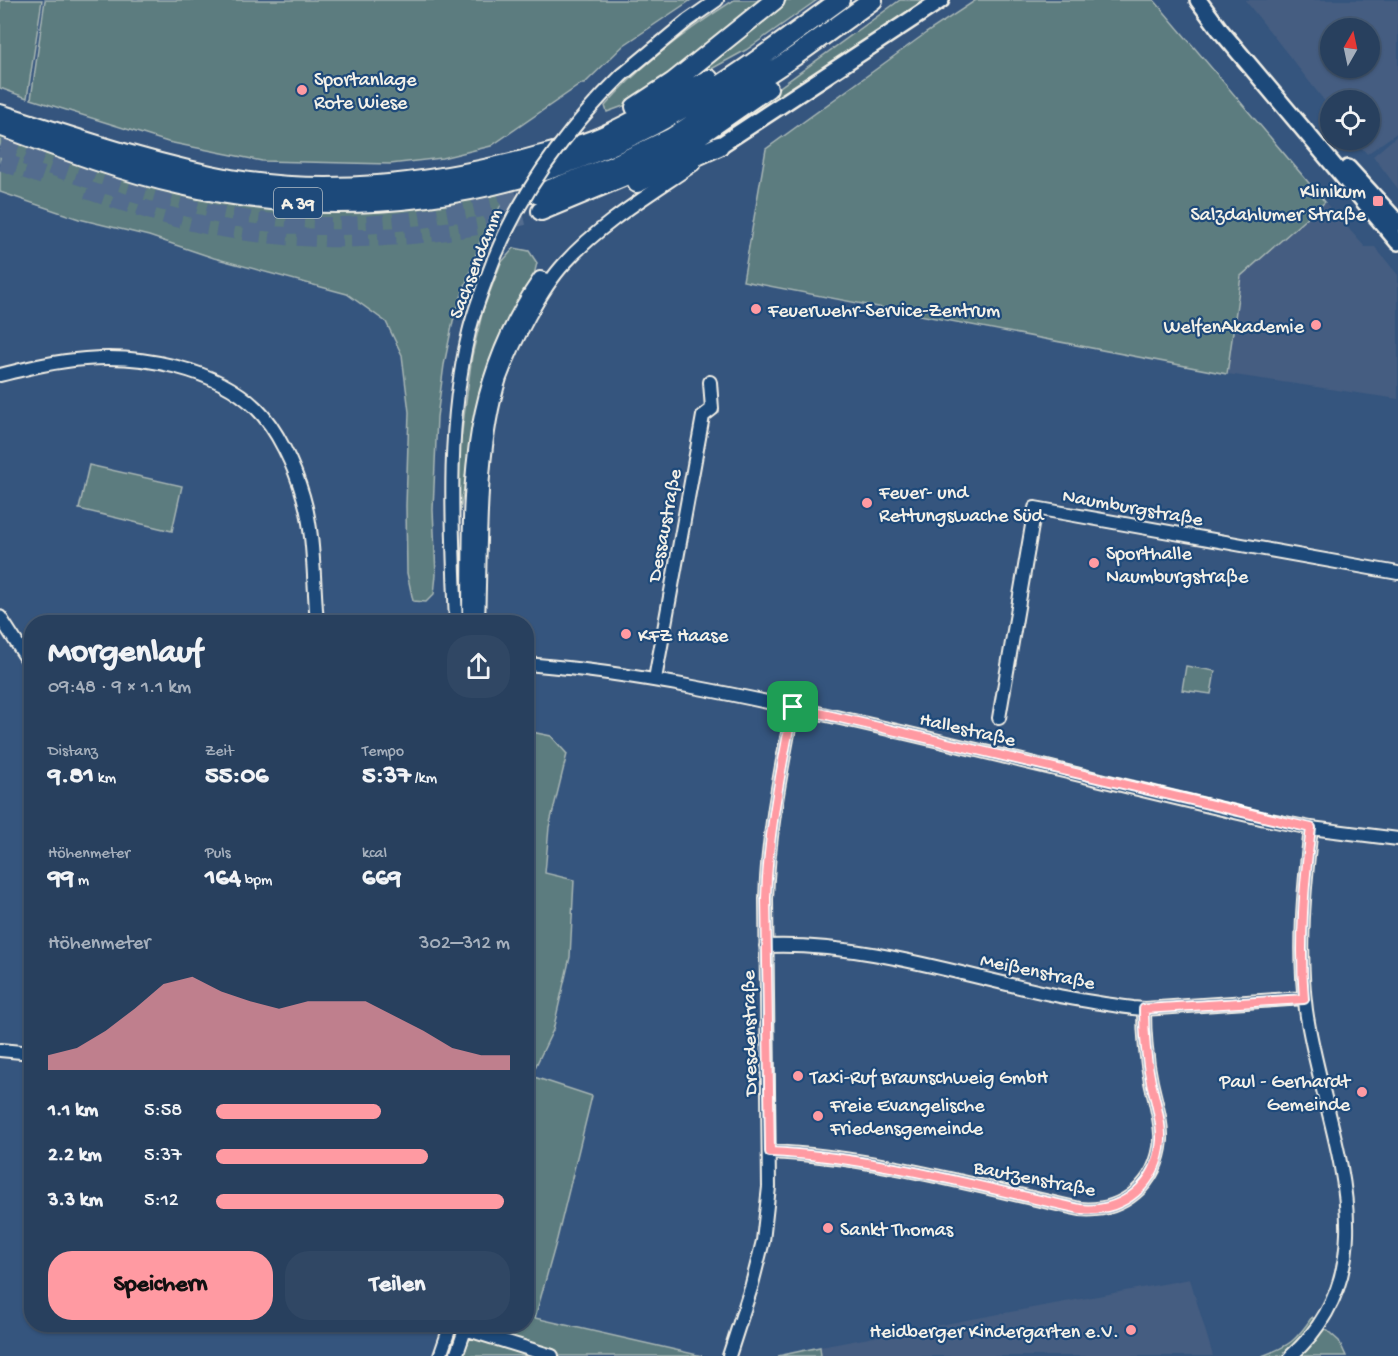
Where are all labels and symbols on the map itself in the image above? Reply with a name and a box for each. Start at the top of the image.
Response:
north arrow [1320,18,1380,78]
place label: Sportanlage Rote Wiese [314,70,417,116]
marker: Sportanlage Rote Wiese [295,83,309,97]
place label: Klinikum Salzdahlumer Straße [1191,182,1367,228]
road number: A 39 [274,188,322,218]
marker: Klinikum Salzdahlumer Straße [1371,194,1385,208]
street label: Sachsendamm [446,206,509,323]
place label: Feuerwehr-Service-Zentrum [767,301,1000,324]
marker: Feuerwehr-Service-Zentrum [749,302,763,316]
place label: WelfenAkademie [1164,317,1305,340]
marker: WelfenAkademie [1309,318,1323,332]
street label: Dessaustraße [644,466,689,586]
place label: Feuer- und Rettungswache Süd [878,483,1046,529]
street label: Naumburgstraße [1060,486,1205,533]
marker: Feuer- und Rettungswache Süd [860,496,874,510]
place label: Sporthalle Naumburgstraße [1106,544,1249,590]
marker: Sporthalle Naumburgstraße [1087,556,1101,570]
place label: KFZ Haase [638,626,729,649]
marker: KFZ Haase [619,627,633,641]
pin [767,681,818,732]
street label: Hallestraße [917,709,1018,754]
street label: Meißenstraße [978,950,1097,997]
street label: Dresdenstraße [739,969,764,1098]
place label: Taxi-Ruf Braunschweig GmbH [809,1068,1048,1091]
marker: Taxi-Ruf Braunschweig GmbH [791,1069,805,1083]
place label: Paul - Gerhardt Gemeinde [1218,1072,1352,1118]
marker: Paul - Gerhardt Gemeinde [1355,1085,1369,1099]
place label: Freie Evangelische Friedensgemeinde [829,1096,985,1142]
marker: Freie Evangelische Friedensgemeinde [811,1109,825,1123]
street label: Bautzenstraße [970,1157,1098,1204]
place label: Sankt Thomas [840,1220,954,1243]
marker: Sankt Thomas [821,1221,835,1235]
place label: Heidberger Kindergarten e.V. [869,1322,1119,1345]
marker: Heidberger Kindergarten e.V. [1124,1323,1138,1337]

